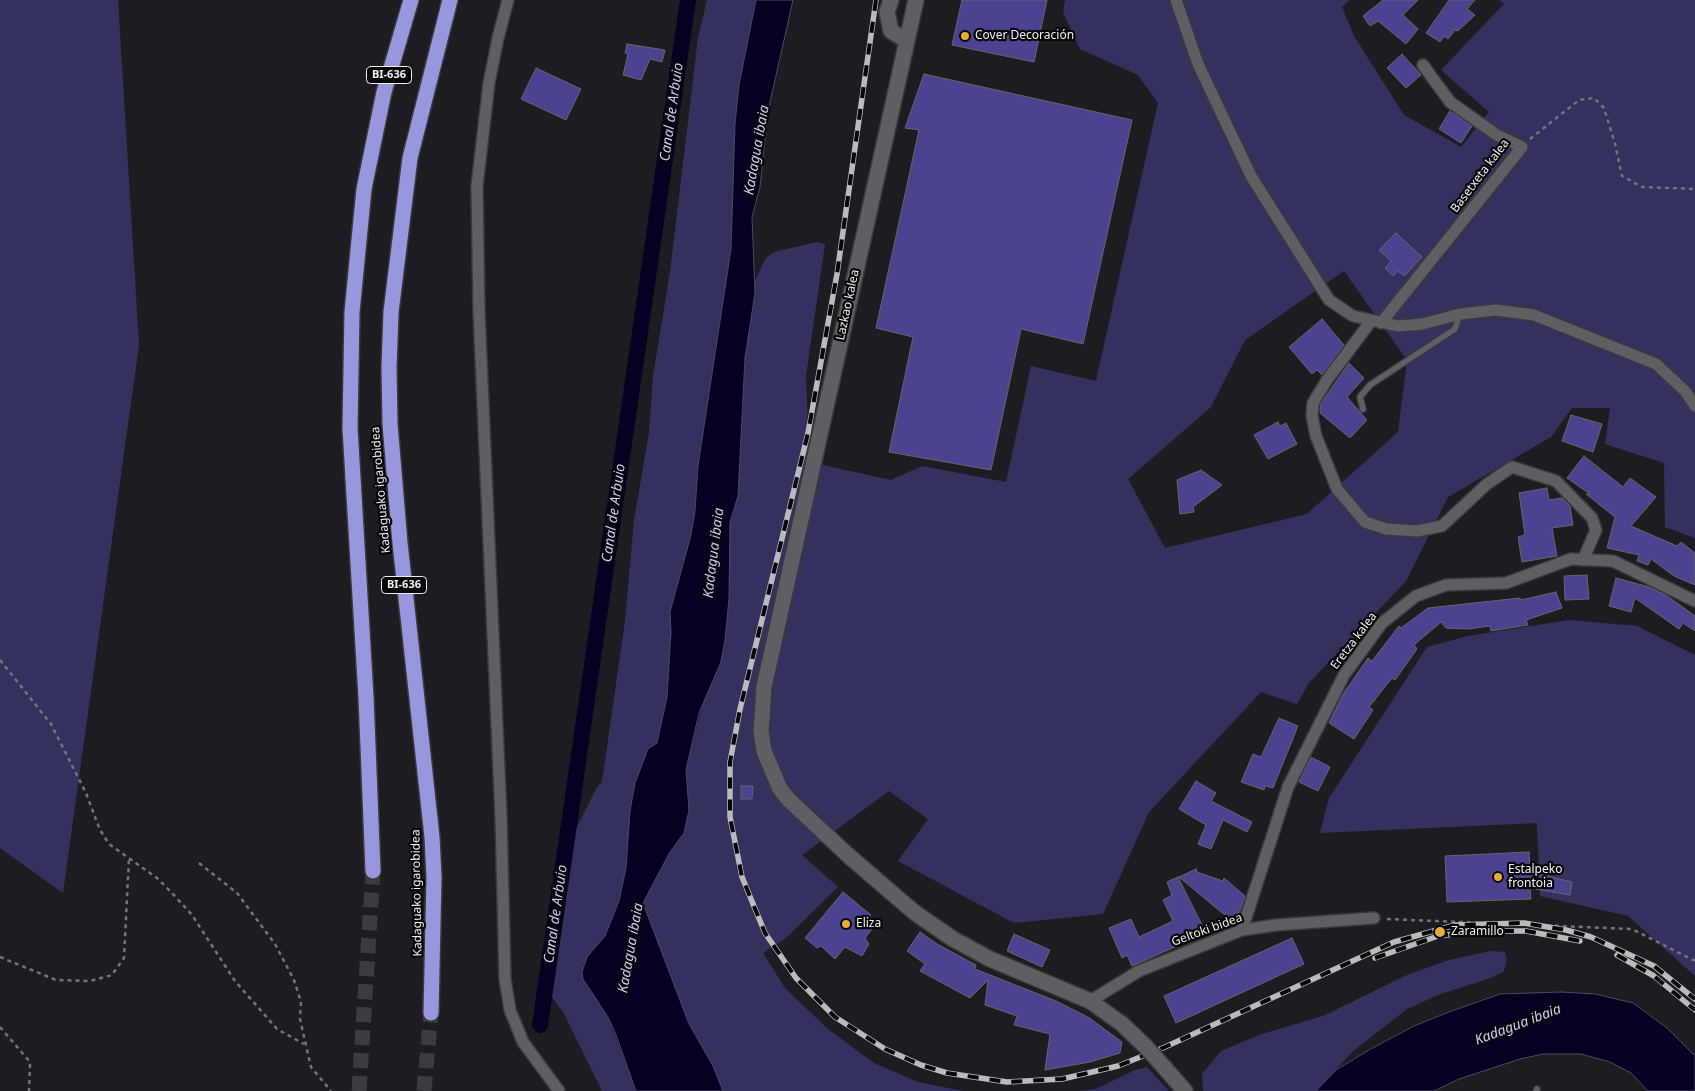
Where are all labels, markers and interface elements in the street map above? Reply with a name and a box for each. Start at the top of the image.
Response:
place label: Cover Decoración [975,29,1074,43]
marker: Cover Decoración [959,30,971,42]
water label: Canal de Arbuio [657,62,687,162]
road number: BI-636 [366,66,412,84]
water label: Kadagua ibaia [741,104,773,196]
street label: Basetxeta kalea [1448,136,1512,216]
street label: Lazkao kalea [833,268,863,342]
street label: Kadaguako igarobidea [368,426,394,554]
water label: Canal de Arbuio [599,463,629,563]
water label: Kadagua ibaia [700,507,728,599]
road number: BI-636 [382,576,426,594]
street label: Eretza kalea [1328,610,1380,672]
street label: Kadaguako igarobidea [409,829,425,957]
place label: Estalpeko frontoia [1508,863,1562,891]
water label: Canal de Arbuio [541,864,571,964]
marker: Estalpeko frontoia [1492,871,1504,883]
water label: Kadagua ibaia [615,902,647,994]
street label: Geltoki bidea [1170,911,1244,949]
place label: Eliza [856,917,881,931]
marker: Eliza [840,918,852,930]
marker: Zaramillo [1433,925,1447,939]
place label: Zaramillo [1451,925,1504,939]
water label: Kadagua ibaia [1473,1001,1563,1049]

